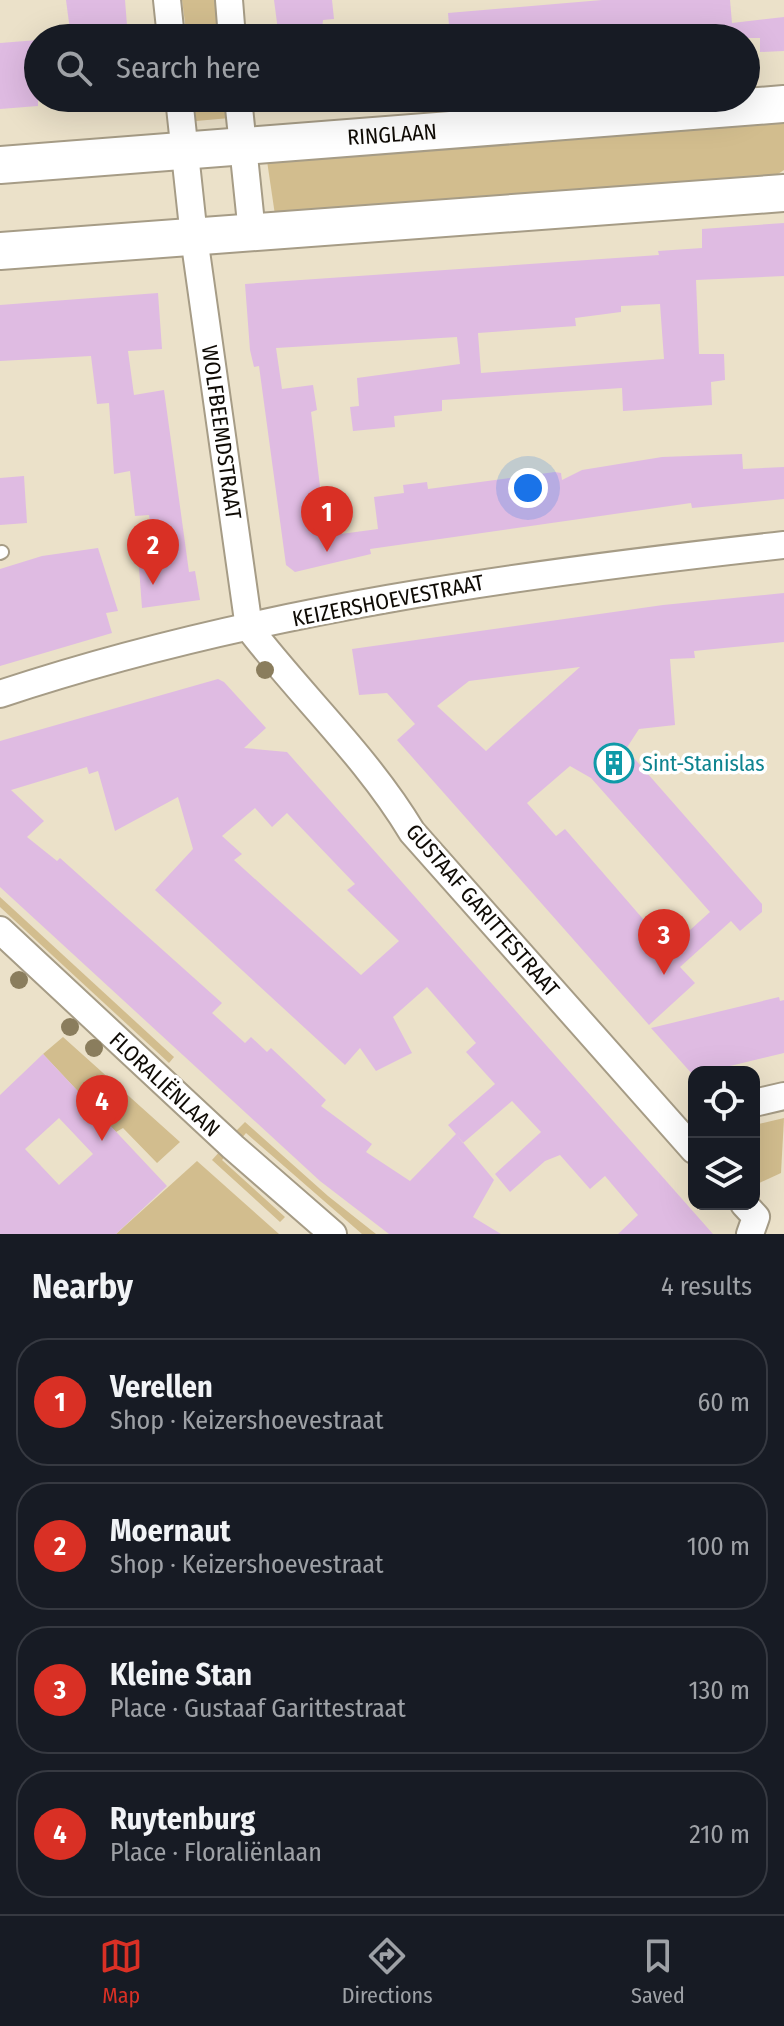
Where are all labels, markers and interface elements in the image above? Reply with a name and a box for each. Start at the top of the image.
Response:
search box [24,24,760,112]
icon: search [52,46,96,90]
text: Search here [116,50,261,86]
street label: RINGLAAN [346,118,438,151]
street label: WOLFBEEMDSTRAAT [196,343,247,522]
your location [508,468,548,508]
pin: 1 [301,486,353,552]
pin: 2 [127,519,179,585]
street label: KEIZERSHOEVESTRAAT [290,569,487,632]
building icon: Sint-Stanislas [593,742,635,784]
place label: Sint-Stanislas [642,750,765,777]
street label: GUSTAAF GARITTESTRAAT [400,818,566,1003]
pin: 3 [638,909,690,975]
street label: FLORALIËNLAAN [104,1026,226,1142]
map controls [688,1066,760,1210]
button: locate [688,1066,760,1138]
pin: 4 [76,1075,128,1141]
button: layers [688,1138,760,1210]
text: Nearby [32,1266,133,1307]
text: 4 results [661,1271,752,1302]
text: Verellen [110,1369,213,1405]
text: 1 [55,1387,66,1418]
text: 60 m [697,1387,750,1418]
text: Shop · Keizershoevestraat [110,1405,384,1436]
text: Moernaut [110,1513,231,1549]
text: 2 [54,1531,66,1562]
text: 100 m [687,1531,750,1562]
text: Shop · Keizershoevestraat [110,1549,384,1580]
text: Kleine Stan [110,1657,252,1693]
text: 3 [54,1675,66,1706]
text: 130 m [688,1675,750,1706]
text: Place · Gustaaf Garittestraat [110,1693,406,1724]
text: Ruytenburg [110,1801,255,1837]
text: 4 [53,1819,67,1850]
text: 210 m [689,1819,750,1850]
text: Place · Floraliënlaan [110,1837,322,1868]
tab: Map [99,1934,143,2009]
tab: Directions [342,1934,433,2009]
tab: Saved [631,1934,685,2009]

